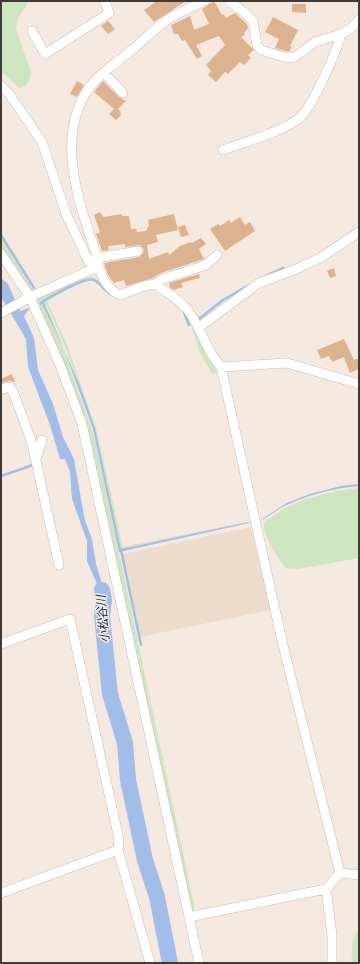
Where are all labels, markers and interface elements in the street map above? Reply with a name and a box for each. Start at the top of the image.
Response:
water label: 小松谷川 [93,592,112,644]

